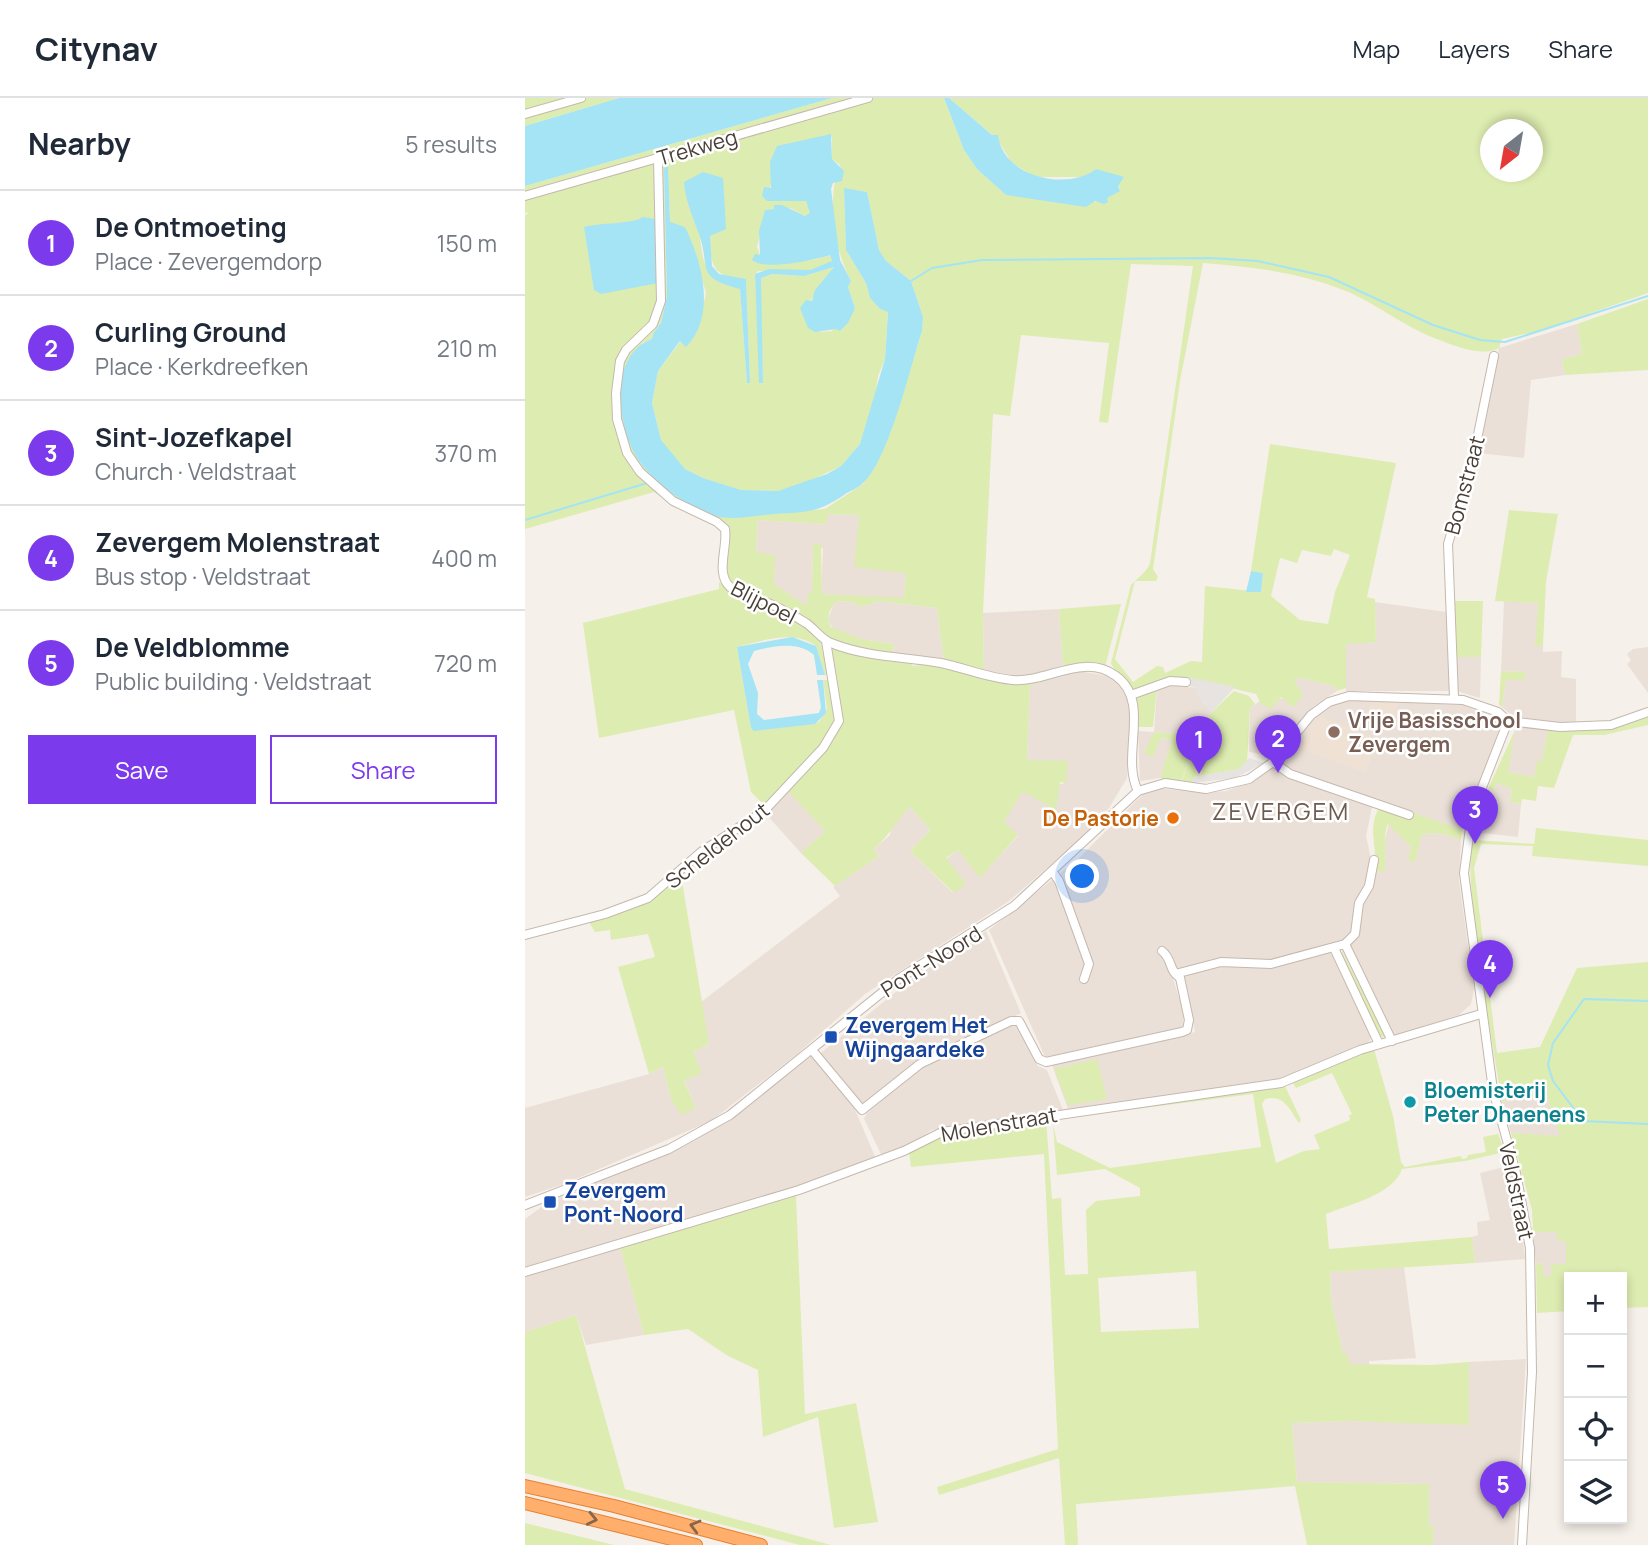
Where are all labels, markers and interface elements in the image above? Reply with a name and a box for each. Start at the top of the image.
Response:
text: Citynav [35,26,158,71]
text: Map [1353,32,1400,65]
text: Layers [1438,32,1510,65]
text: Share [1548,32,1613,65]
north arrow [1480,119,1543,182]
street label: Trekweg [654,122,740,172]
text: Nearby [28,123,131,164]
text: 5 results [405,128,497,160]
text: De Ontmoeting [95,209,287,245]
text: 1 [46,227,56,259]
text: 150 m [437,227,497,259]
text: Place · Zevergemdorp [95,245,322,277]
text: Curling Ground [95,314,286,350]
text: 2 [44,332,58,364]
text: 210 m [437,332,497,364]
text: Place · Kerkdreefken [95,350,308,382]
text: Sint-Jozefkapel [95,419,293,455]
street label: Bomstraat [1437,432,1491,538]
text: 3 [44,437,58,469]
text: 370 m [435,437,497,469]
text: Church · Veldstraat [95,455,296,487]
text: Zevergem Molenstraat [95,524,380,560]
text: 4 [44,542,58,574]
text: 400 m [431,542,497,574]
text: Bus stop · Veldstraat [95,560,311,592]
street label: Blijpoel [726,574,802,630]
text: De Veldblomme [95,629,290,665]
text: 5 [44,647,58,679]
text: 720 m [434,647,497,679]
text: Public building · Veldstraat [95,665,372,697]
place label: Vrije Basisschool Zevergem [1348,706,1521,758]
pin: 2 [1255,715,1301,773]
pin: 1 [1176,716,1222,774]
marker: Vrije Basisschool Zevergem [1326,724,1342,740]
button: Save [28,735,256,804]
button: Share [270,735,497,804]
pin: 3 [1452,786,1498,844]
district label: ZEVERGEM [1212,794,1350,827]
street label: Scheldehout [659,796,775,894]
place label: De Pastorie [1042,804,1159,832]
marker: De Pastorie [1165,810,1181,826]
your location [1065,859,1099,893]
street label: Pont-Noord [875,919,987,1003]
pin: 4 [1467,940,1513,998]
place label: Zevergem Het Wijngaardeke [845,1011,988,1063]
marker: Zevergem Het Wijngaardeke [823,1029,839,1045]
place label: Bloemisterij Peter Dhaenens [1424,1076,1586,1128]
marker: Bloemisterij Peter Dhaenens [1402,1094,1418,1110]
street label: Molenstraat [939,1100,1059,1148]
street label: Veldstraat [1493,1139,1541,1243]
place label: Zevergem Pont-Noord [564,1176,683,1228]
marker: Zevergem Pont-Noord [542,1194,558,1210]
map controls [1564,1272,1627,1524]
button: + [1564,1272,1627,1335]
button: − [1564,1335,1627,1398]
button: locate [1564,1398,1627,1461]
pin: 5 [1480,1461,1526,1519]
button: layers [1564,1461,1627,1524]
one-way arrow [585,1510,597,1525]
one-way arrow [690,1520,702,1535]

